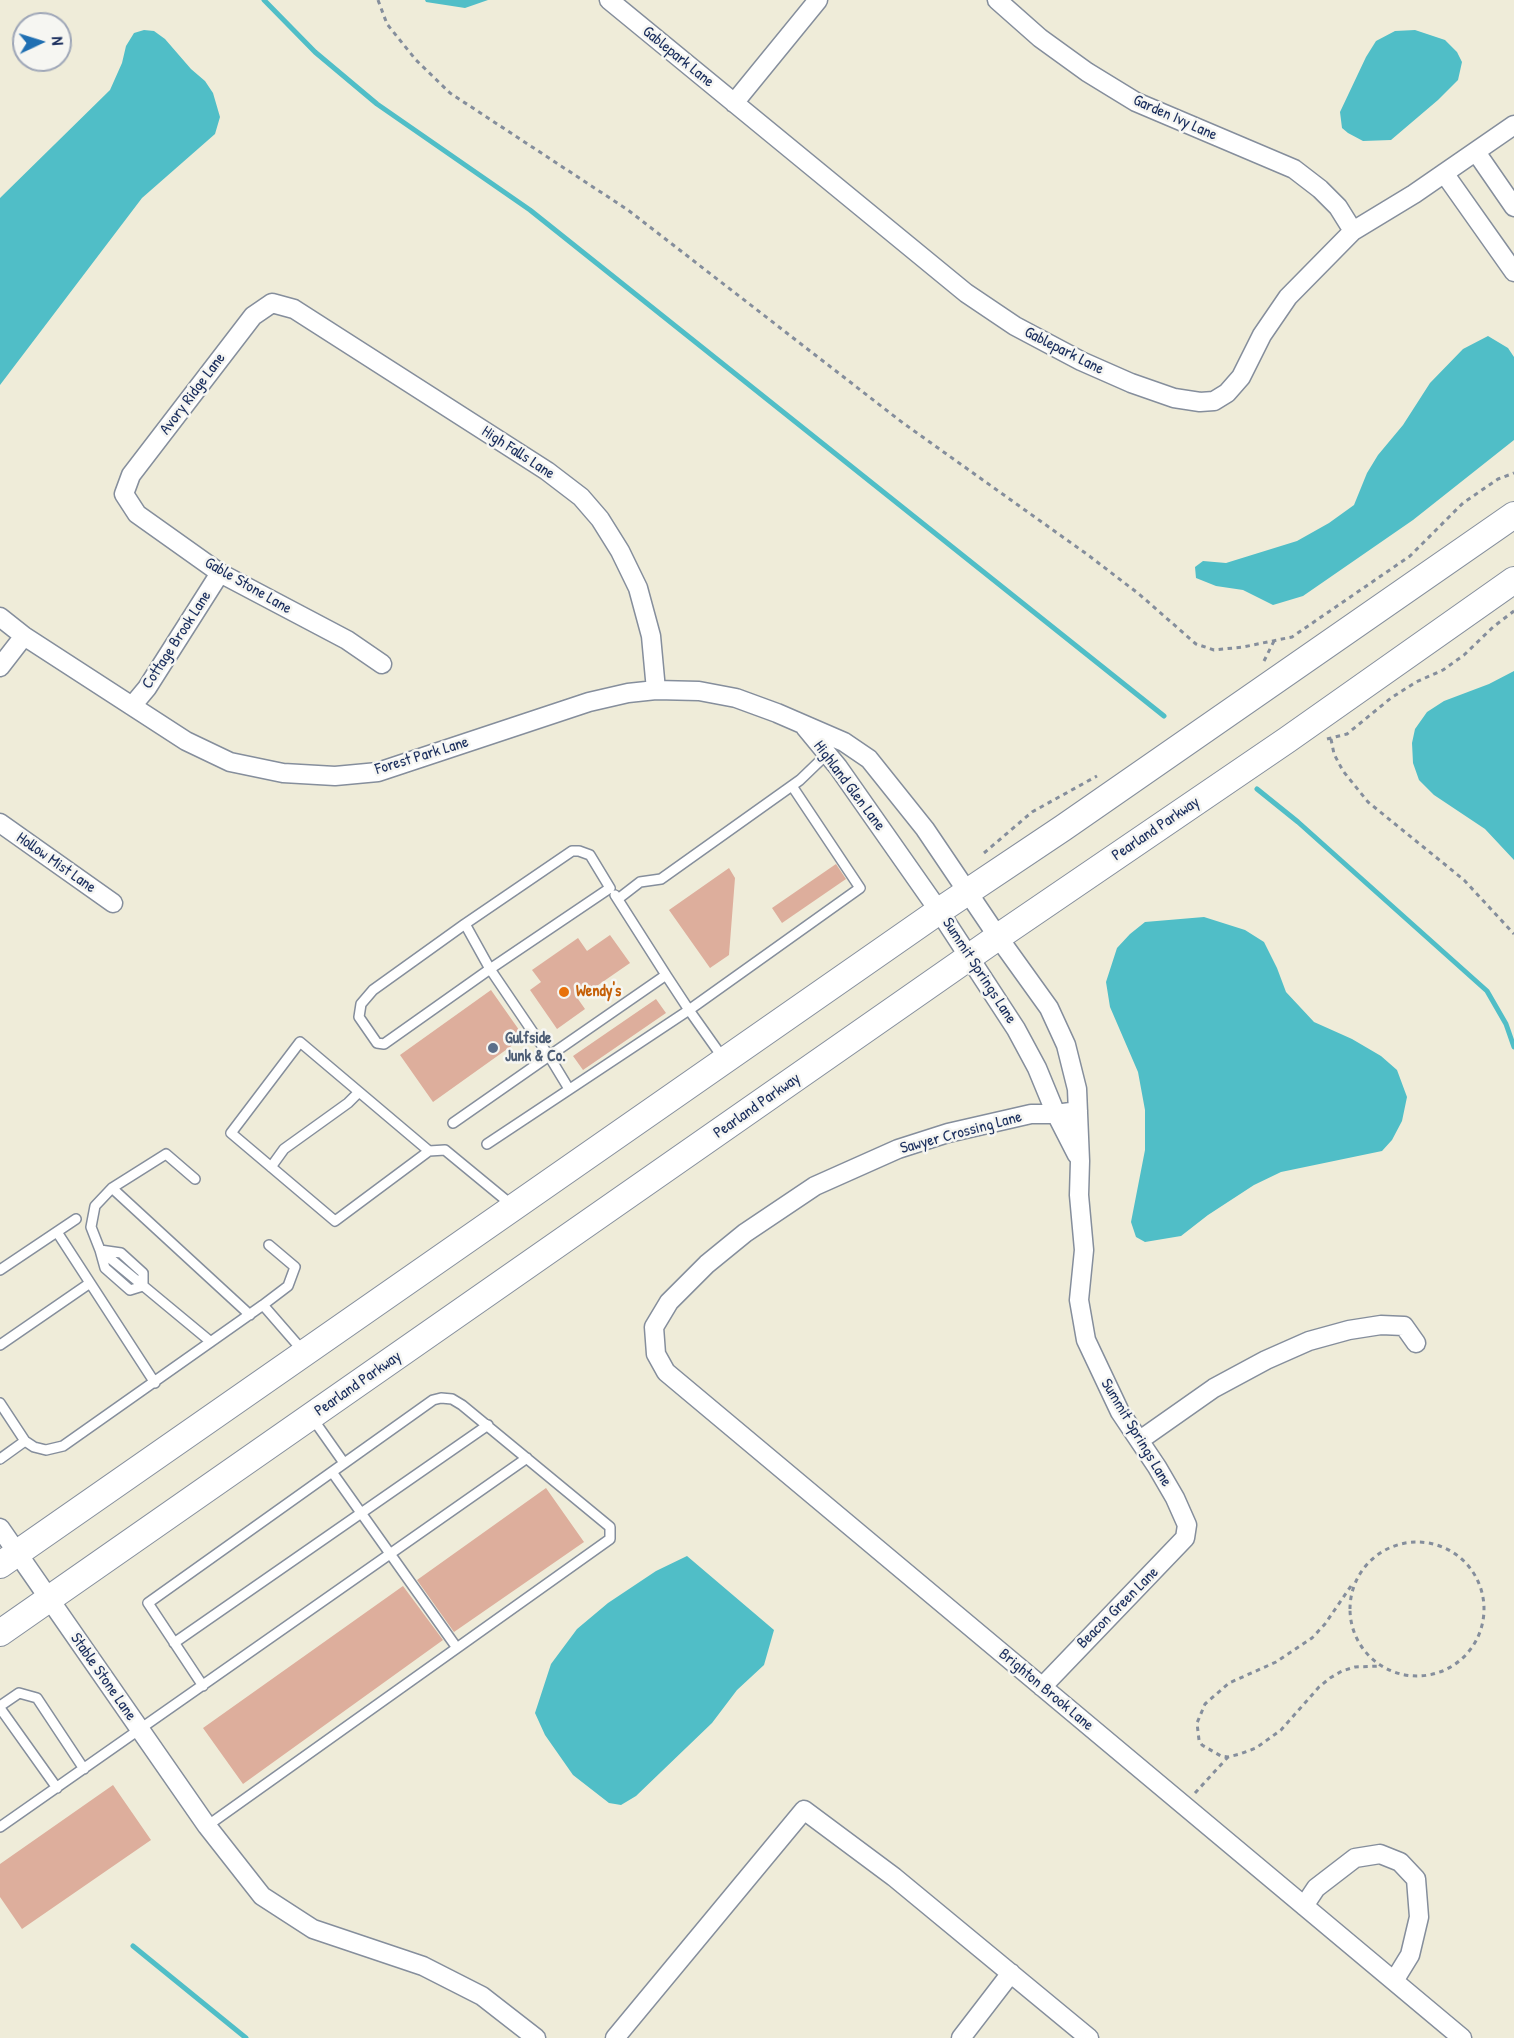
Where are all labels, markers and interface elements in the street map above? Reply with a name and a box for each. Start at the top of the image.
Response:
north arrow [12,12,72,72]
street label: Gablepark Lane [638,22,718,92]
text: N [47,36,69,46]
street label: Garden Ivy Lane [1130,91,1220,145]
street label: Gablepark Lane [1021,323,1107,379]
street label: Avory Ridge Lane [156,349,230,439]
street label: High Falls Lane [478,422,558,484]
street label: Gable Stone Lane [201,553,295,619]
street label: Cottage Brook Lane [138,587,216,693]
street label: Forest Park Lane [373,733,471,779]
street label: Highland Glen Lane [809,737,889,835]
street label: Pearland Parkway [1109,793,1203,865]
street label: Hollow Mist Lane [13,829,99,897]
street label: Summit Springs Lane [938,915,1020,1027]
place label: Wendy's [576,982,621,1002]
marker: Wendy's [557,985,571,999]
place label: Gulfside Junk & Co. [505,1029,566,1067]
marker: Gulfside Junk & Co. [486,1041,500,1055]
street label: Pearland Parkway [710,1069,804,1143]
street label: Sawyer Crossing Lane [898,1108,1024,1158]
street label: Pearland Parkway [311,1347,405,1421]
street label: Summit Springs Lane [1096,1376,1176,1490]
street label: Beacon Green Lane [1073,1563,1163,1653]
street label: Stable Stone Lane [66,1630,140,1724]
street label: Brighton Brook Lane [995,1645,1097,1735]

